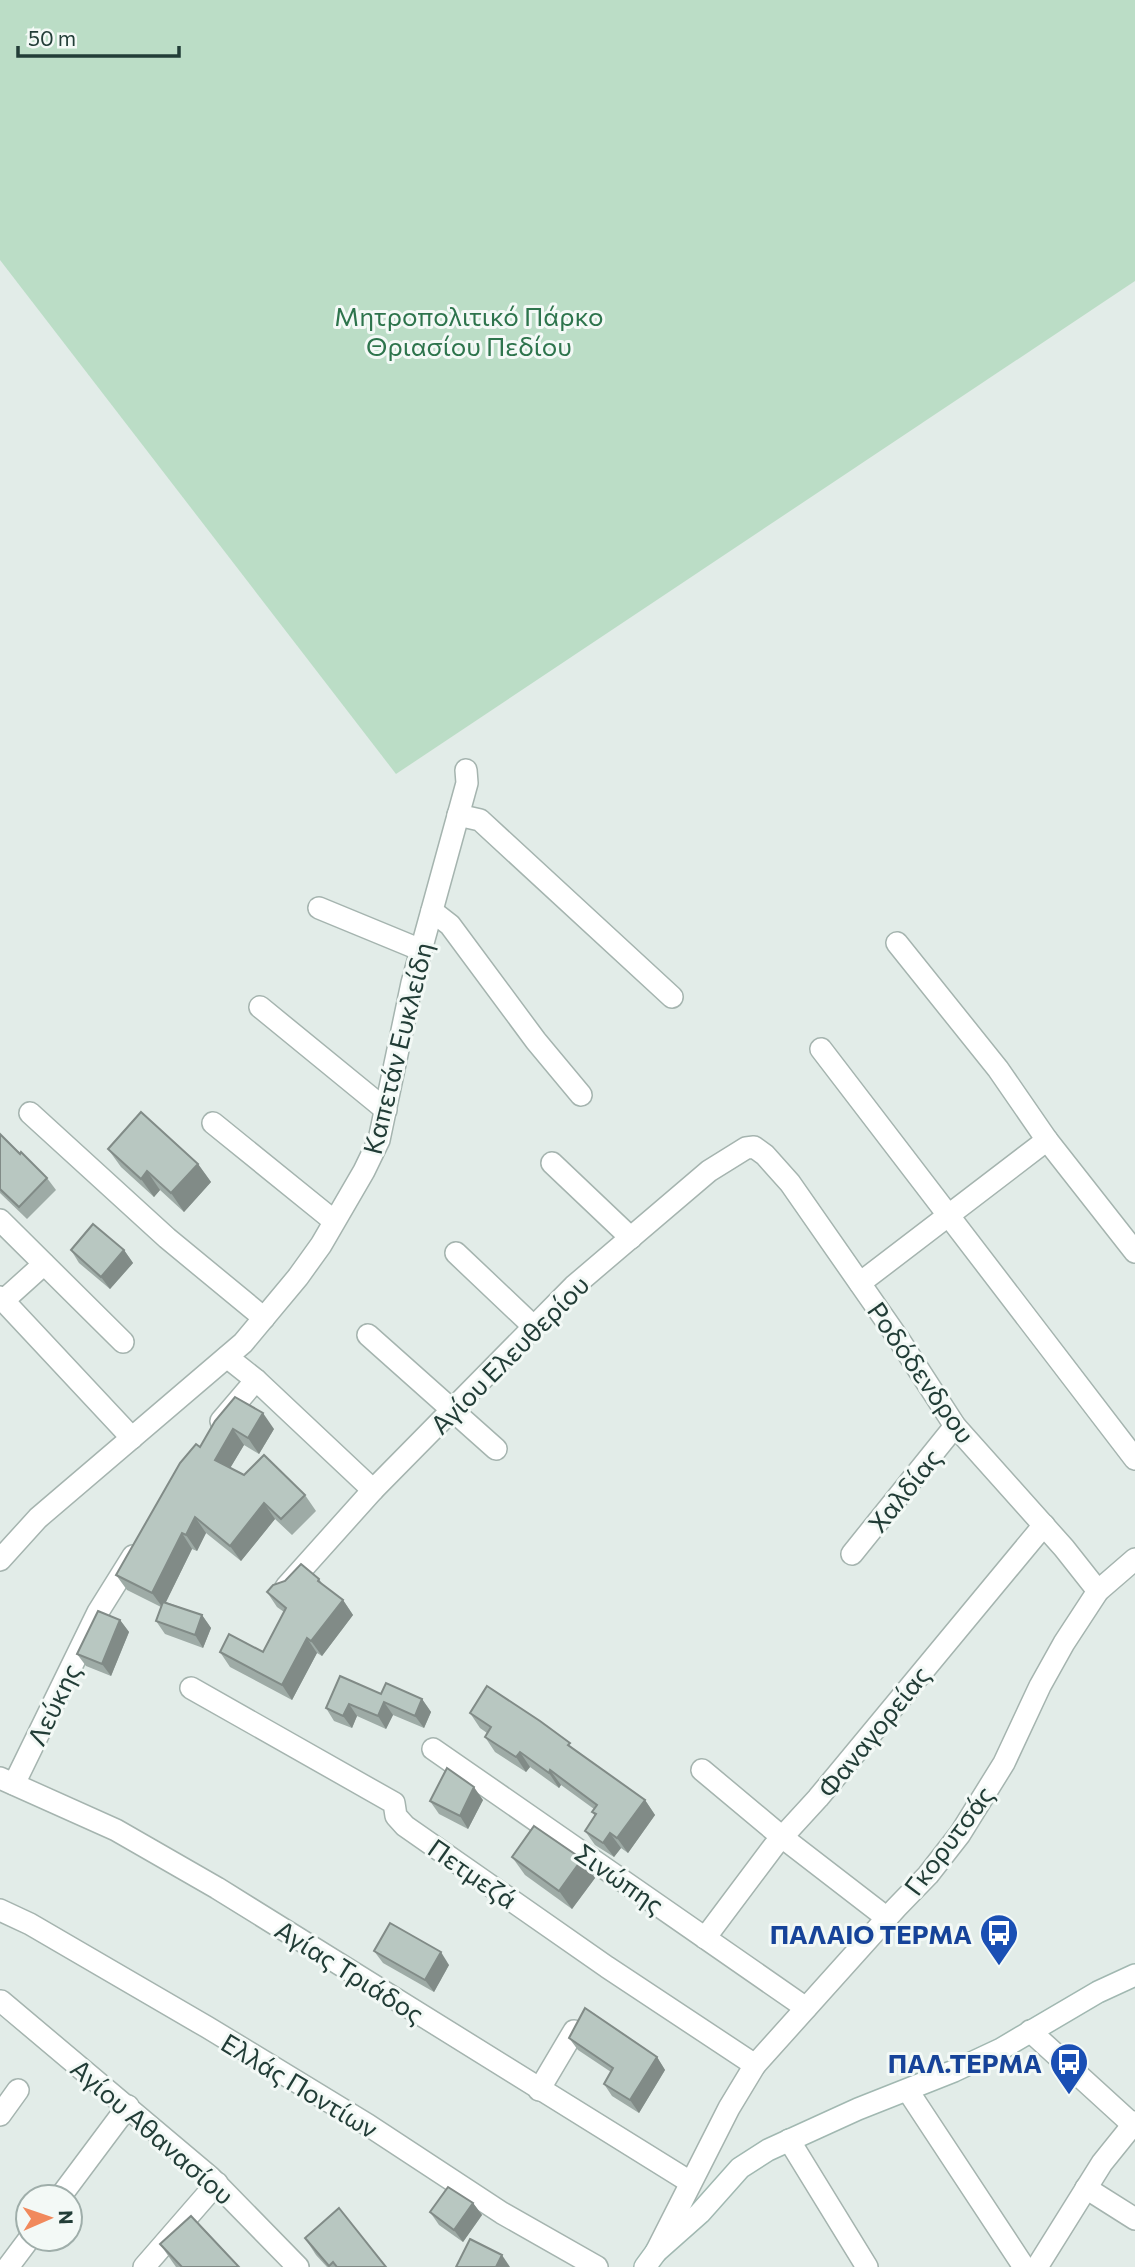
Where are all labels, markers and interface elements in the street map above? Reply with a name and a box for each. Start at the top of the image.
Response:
scale bar [18,14,178,58]
text: 50 m [28,25,76,50]
park label: Μητροπολιτικό Πάρκο Θριασίου Πεδίου [334,300,604,361]
street label: Καπετάν Ευκλείδη [356,939,438,1157]
street label: Αγίου Ελευθερίου [423,1268,595,1440]
street label: Ροδόδενδρου [862,1296,982,1448]
street label: Χαλδίας [861,1442,947,1538]
street label: Λεύκης [20,1658,86,1750]
street label: Φαναγορείας [811,1659,935,1803]
street label: Γκορυτσάς [897,1779,999,1901]
street label: Πετμεζά [423,1831,523,1915]
street label: Σινώπης [570,1836,670,1920]
bus stop icon: ΠΑΛΑΙΟ ΤΕΡΜΑ [978,1912,1020,1967]
street label: Αγίας Τριάδος [270,1913,430,2029]
place label: ΠΑΛΑΙΟ ΤΕΡΜΑ [770,1918,972,1949]
street label: Ελλάς Ποντίων [216,2026,384,2144]
bus stop icon: ΠΑΛ.ΤΕΡΜΑ [1048,2041,1090,2096]
place label: ΠΑΛ.ΤΕΡΜΑ [888,2047,1042,2078]
street label: Αγίου Αθανασίου [65,2052,241,2210]
north arrow [14,2183,84,2253]
text: N [55,2210,78,2225]

